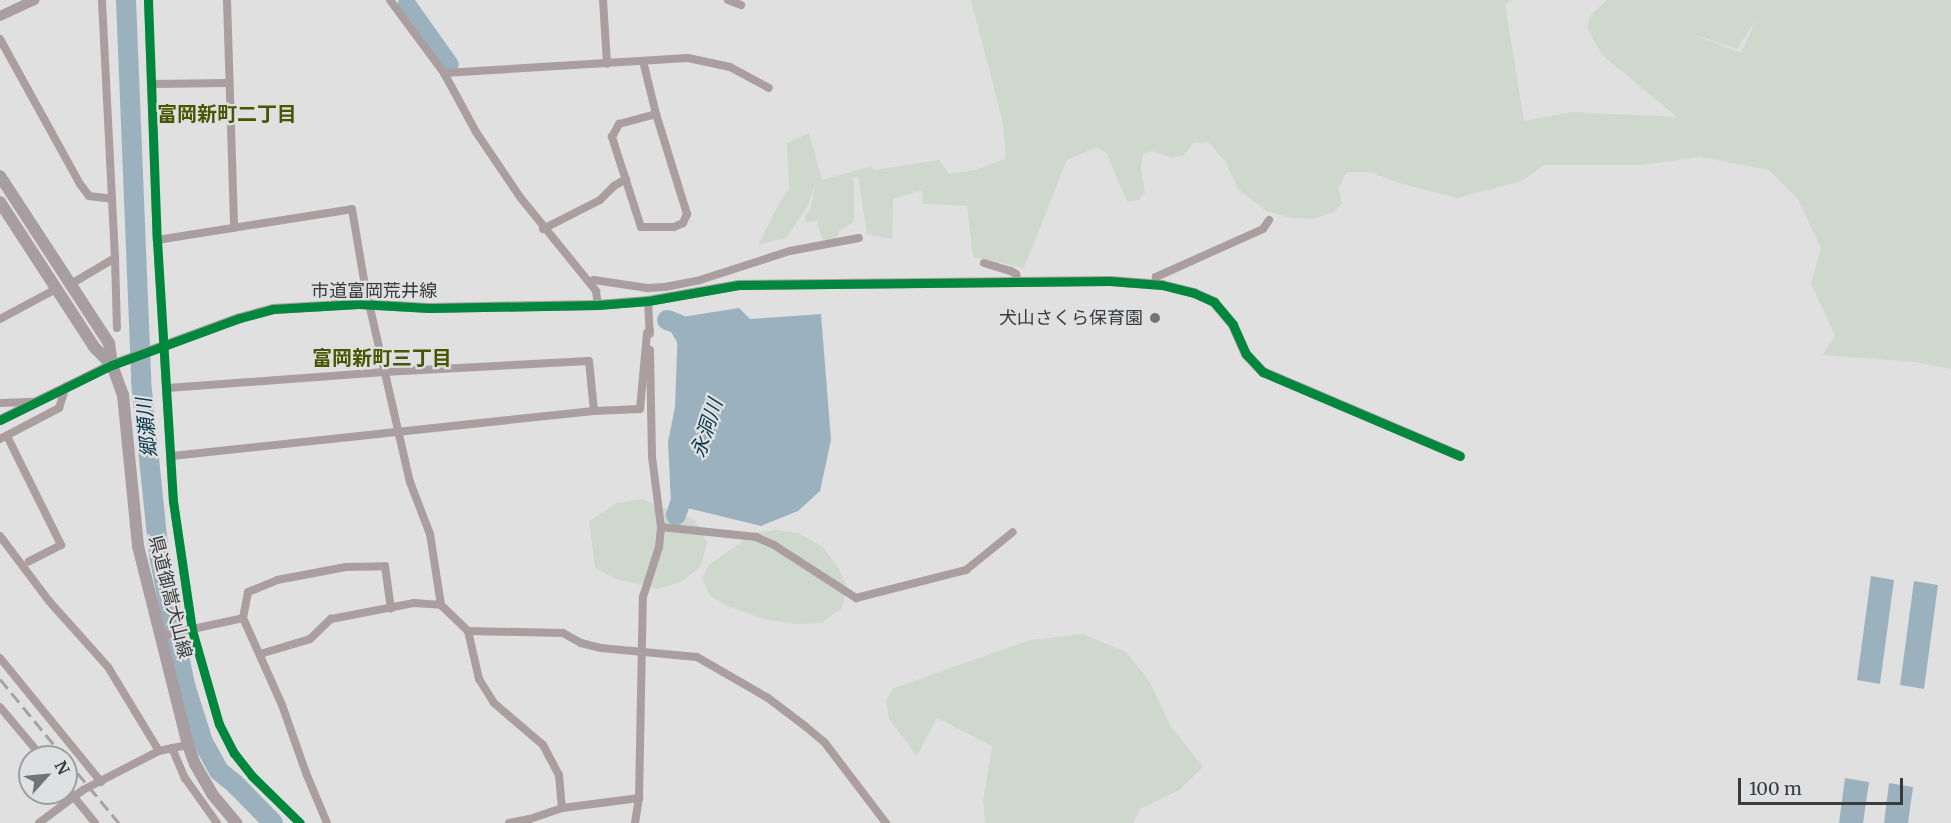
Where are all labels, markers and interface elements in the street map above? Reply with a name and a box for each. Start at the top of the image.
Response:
district label: 富岡新町二丁目 [157,101,297,125]
street label: 市道富岡荒井線 [311,280,437,302]
place label: 犬山さくら保育園 [999,307,1143,329]
marker: 犬山さくら保育園 [1148,311,1162,325]
district label: 富岡新町三丁目 [312,345,452,369]
water label: 永洞川 [685,396,727,460]
water label: 郷瀬川 [131,397,161,459]
street label: 県道御嵩犬山線 [144,533,196,661]
north arrow [18,745,78,805]
text: N [50,758,74,778]
scale bar [1741,766,1906,804]
text: 100 m [1749,777,1802,800]

